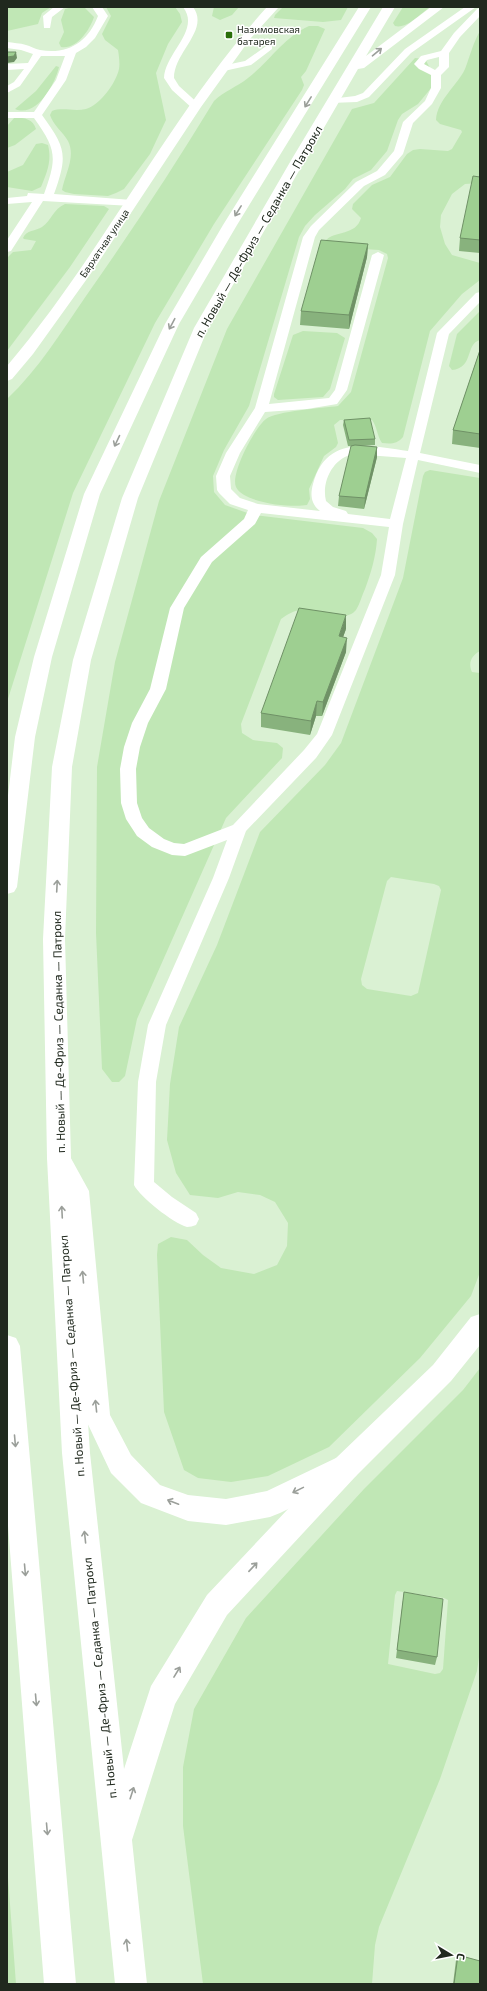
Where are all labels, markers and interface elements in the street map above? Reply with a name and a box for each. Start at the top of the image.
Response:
place label: Назимовская батарея [237,23,300,47]
marker: Назимовская батарея [224,30,234,40]
one-way arrow [371,48,382,57]
one-way arrow [303,96,312,107]
street label: п. Новый — Де-Фриз — Седанка — Патрокл [191,123,325,339]
street label: Бархатная улица [77,206,132,280]
one-way arrow [234,206,243,217]
one-way arrow [168,317,176,329]
one-way arrow [113,435,120,447]
one-way arrow [53,880,61,893]
street label: п. Новый — Де-Фриз — Седанка — Патрокл [49,911,67,1153]
one-way arrow [59,1206,66,1219]
street label: п. Новый — Де-Фриз — Седанка — Патрокл [56,1235,86,1477]
one-way arrow [80,1270,87,1283]
one-way arrow [92,1400,99,1413]
one-way arrow [11,1434,18,1447]
one-way arrow [292,1487,304,1494]
one-way arrow [168,1498,180,1506]
one-way arrow [81,1531,88,1544]
street label: п. Новый — Де-Фриз — Седанка — Патрокл [79,1557,119,1799]
one-way arrow [248,1562,257,1572]
one-way arrow [22,1563,29,1576]
one-way arrow [173,1666,181,1678]
one-way arrow [32,1693,40,1706]
one-way arrow [129,1787,136,1800]
one-way arrow [43,1822,50,1835]
north arrow [431,1935,471,1975]
one-way arrow [123,1939,131,1952]
text: С [454,1953,468,1962]

